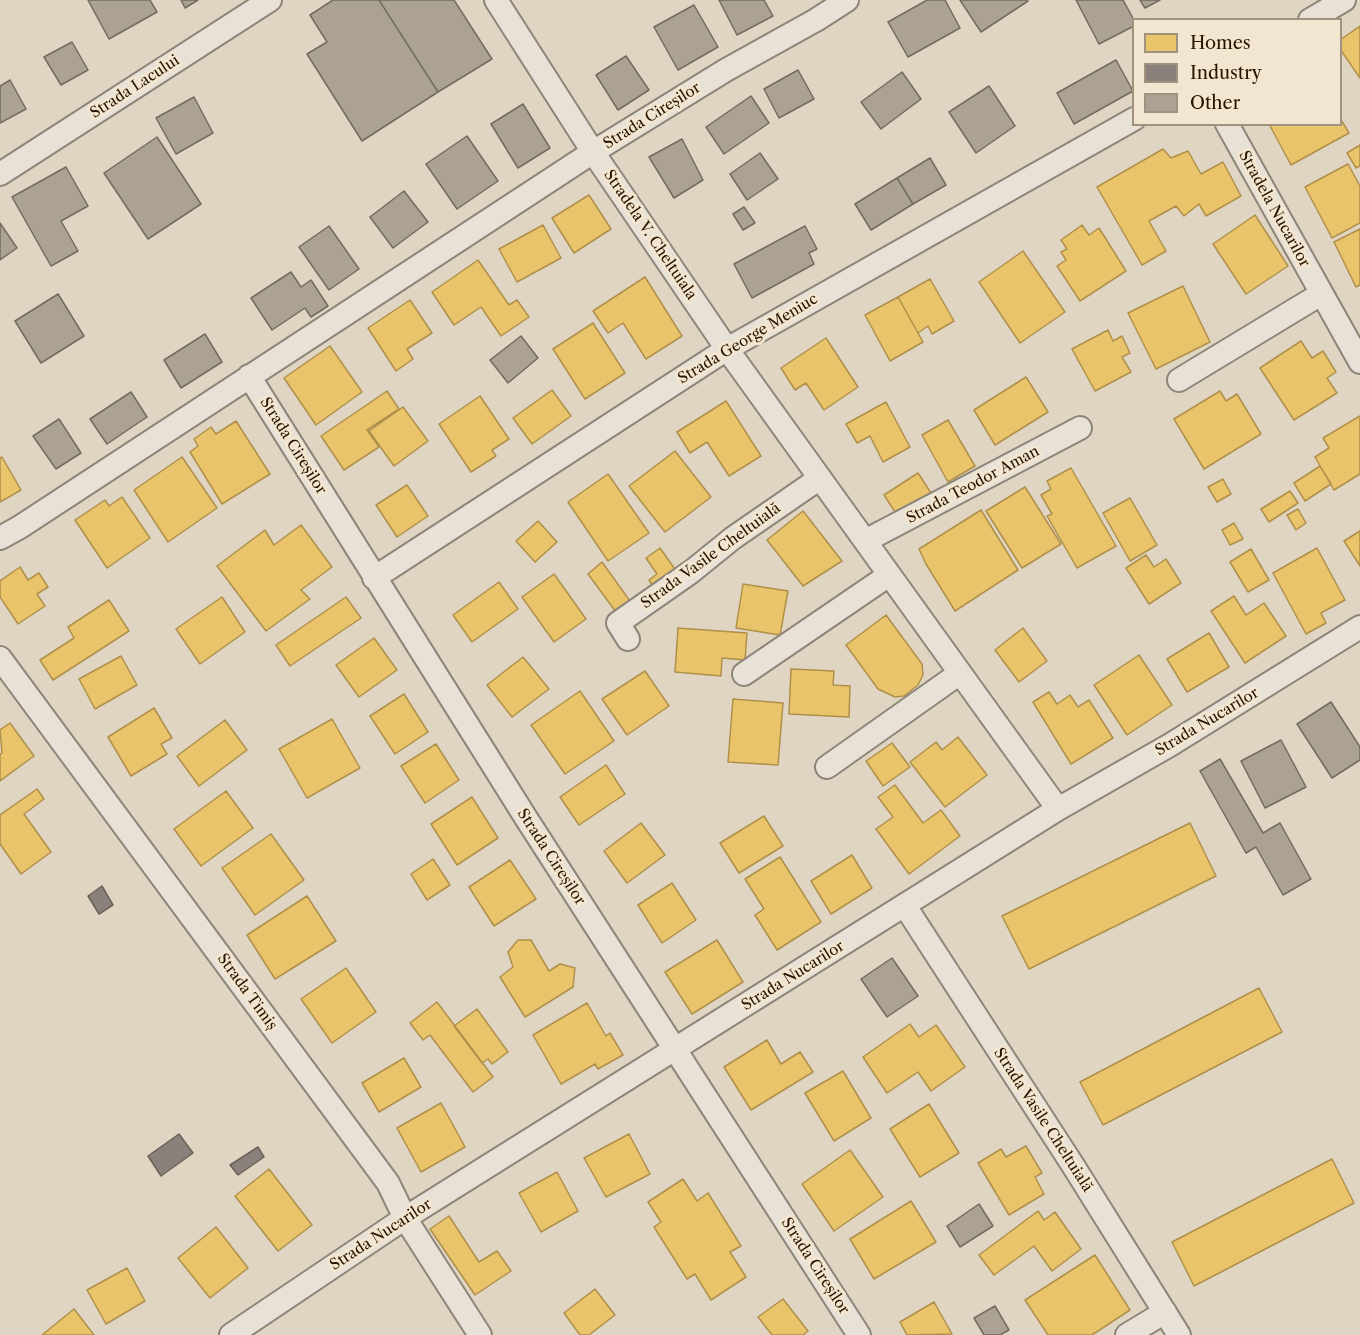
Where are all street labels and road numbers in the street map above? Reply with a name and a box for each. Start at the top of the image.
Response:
street label: Strada Lacului [87,52,183,122]
street label: Strada Cireșilor [600,79,704,153]
street label: Stradela Nucarilor [1235,148,1313,270]
street label: Stradela V. Cheltuiala [600,166,700,304]
street label: Strada George Meniuc [675,290,821,388]
street label: Strada Cireșilor [256,394,330,498]
street label: Strada Teodor Aman [903,442,1043,528]
street label: Strada Vasile Cheltuială [638,499,784,613]
street label: Strada Nucarilor [1152,684,1262,760]
street label: Strada Cireșilor [513,805,589,909]
street label: Strada Nucarilor [738,937,848,1015]
street label: Strada Timiș [213,950,281,1034]
street label: Strada Vasile Cheltuială [990,1045,1096,1195]
street label: Strada Nucarilor [327,1195,435,1275]
street label: Strada Cireșilor [777,1214,853,1318]

